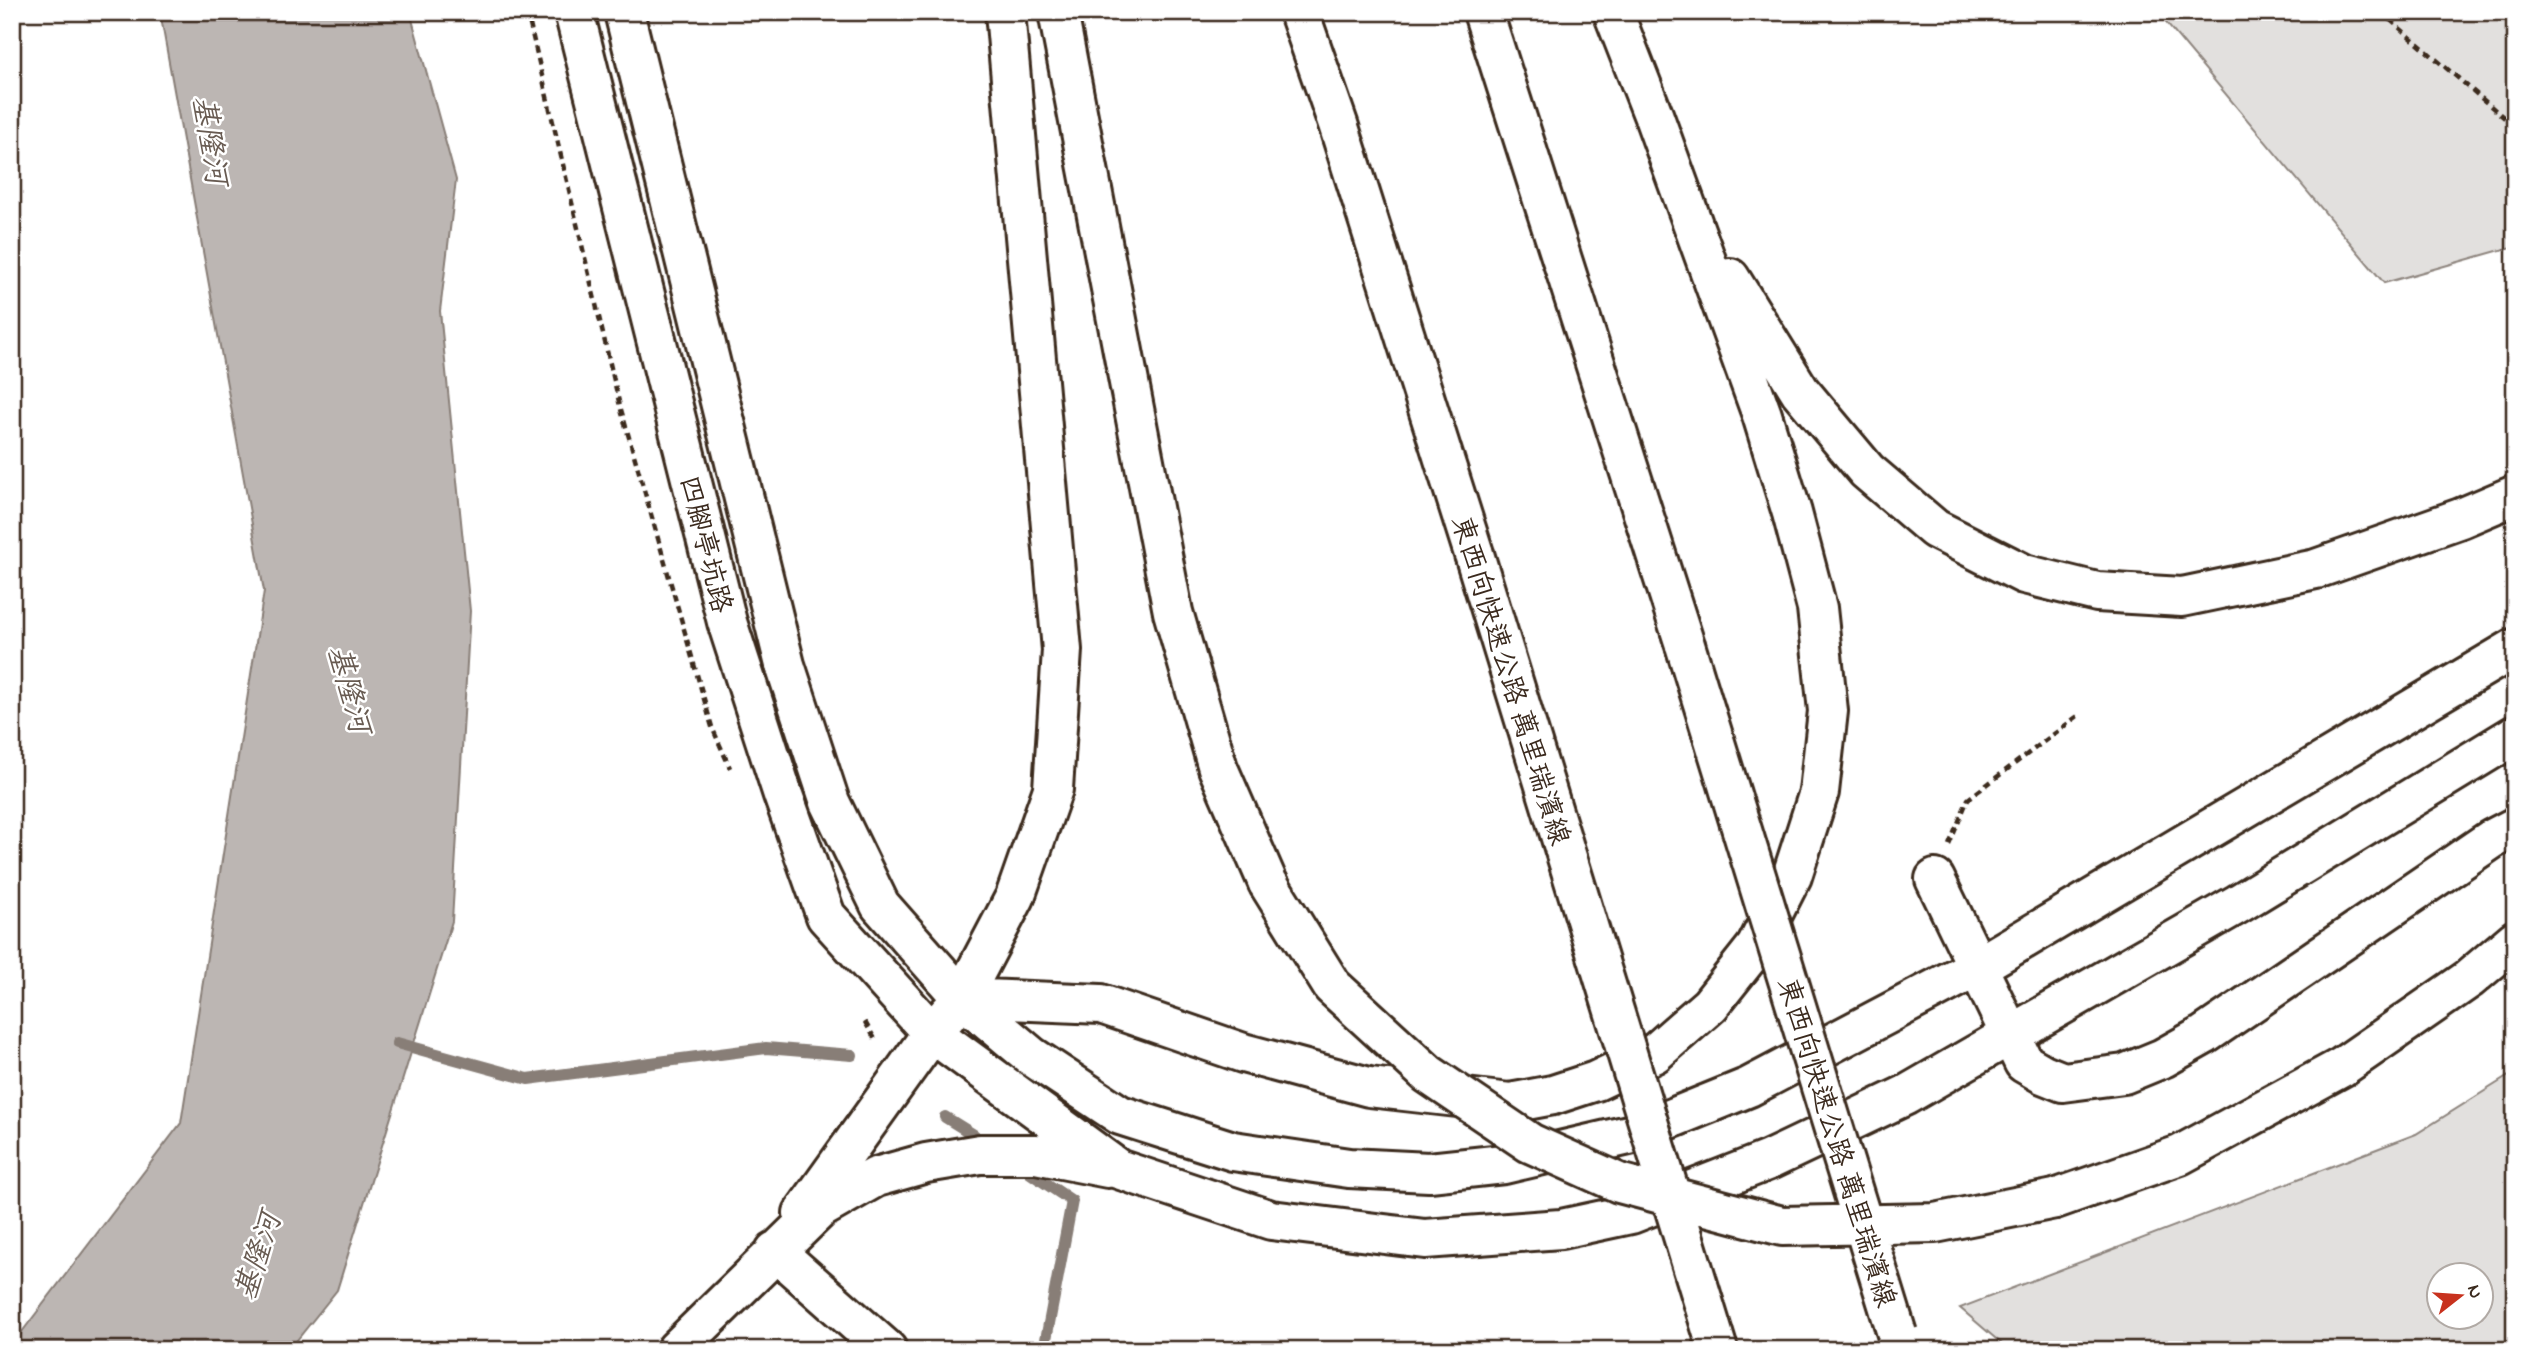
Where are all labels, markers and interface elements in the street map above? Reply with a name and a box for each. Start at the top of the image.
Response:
water label: 基隆河 [179,93,238,193]
street label: 四腳亭坑路 [667,472,740,618]
street label: 東西向快速公路 萬里瑞濱線 [1439,511,1578,851]
water label: 基隆河 [314,641,381,744]
street label: 東西向快速公路 萬里瑞濱線 [1765,973,1904,1313]
water label: 基隆河 [225,1203,296,1307]
north arrow [2426,1260,2496,1330]
text: N [2459,1282,2489,1302]

